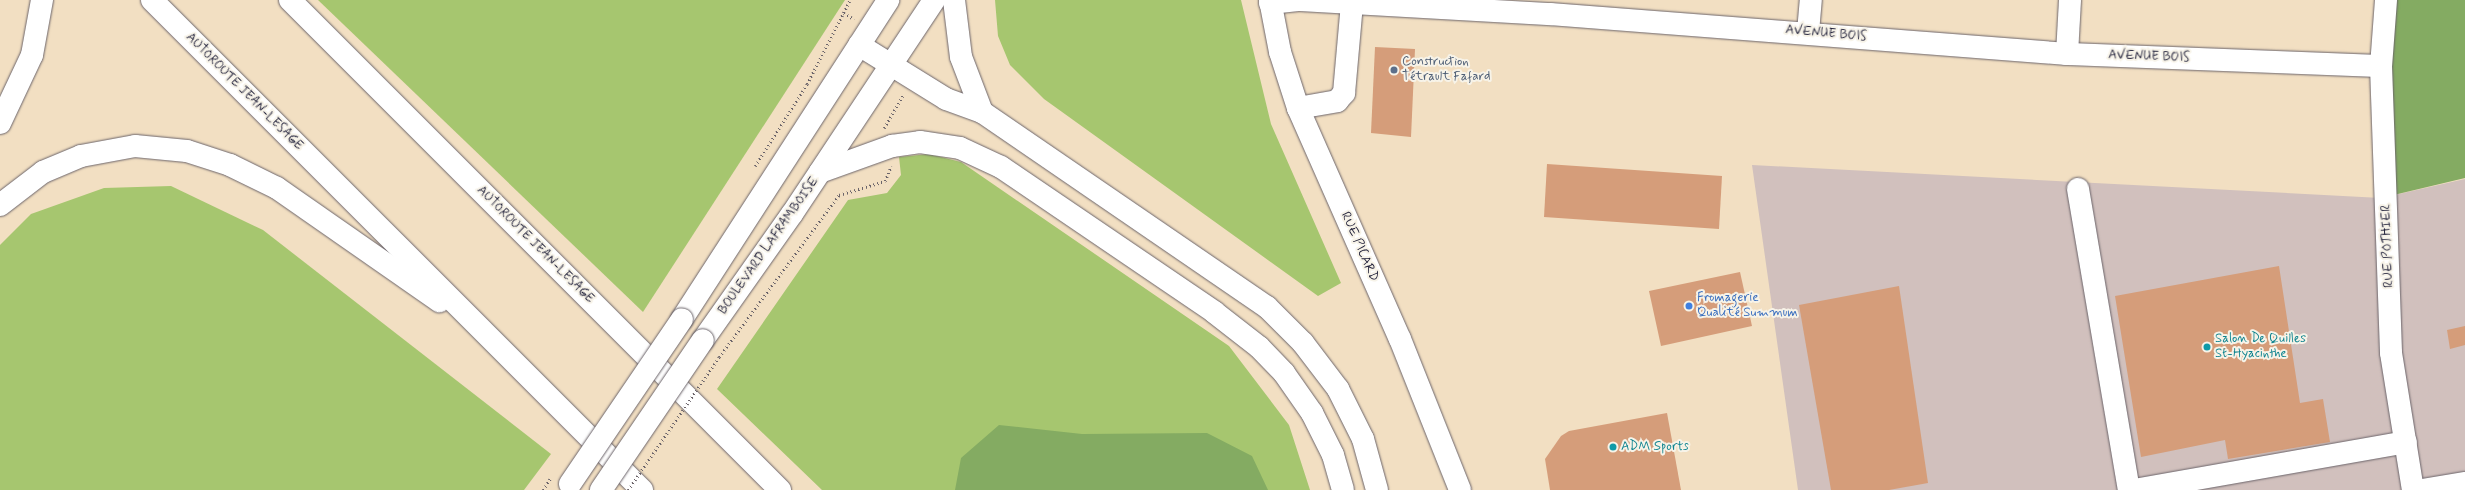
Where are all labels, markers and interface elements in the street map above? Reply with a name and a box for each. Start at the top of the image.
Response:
street label: AVENUE BOIS [1783,23,1869,45]
street label: AUTOROUTE JEAN-LESAGE [182,30,306,154]
street label: AVENUE BOIS [2106,48,2192,66]
place label: Construction Tétrault Fafard [1402,55,1490,86]
marker: Construction Tétrault Fafard [1389,65,1399,75]
street label: BOULEVARD LAFRAMBOISE [714,173,824,319]
street label: AUTOROUTE JEAN-LESAGE [473,183,597,307]
street label: RUE POTHIER [2379,204,2397,288]
street label: RUE PICARD [1336,209,1382,285]
place label: Fromagerie Qualité Summum [1697,291,1798,322]
marker: Fromagerie Qualité Summum [1684,301,1694,311]
place label: Salon De Quilles St-Hyacinthe [2215,332,2306,363]
marker: Salon De Quilles St-Hyacinthe [2202,342,2212,352]
place label: ADM Sports [1621,439,1691,455]
marker: ADM Sports [1608,442,1618,452]

